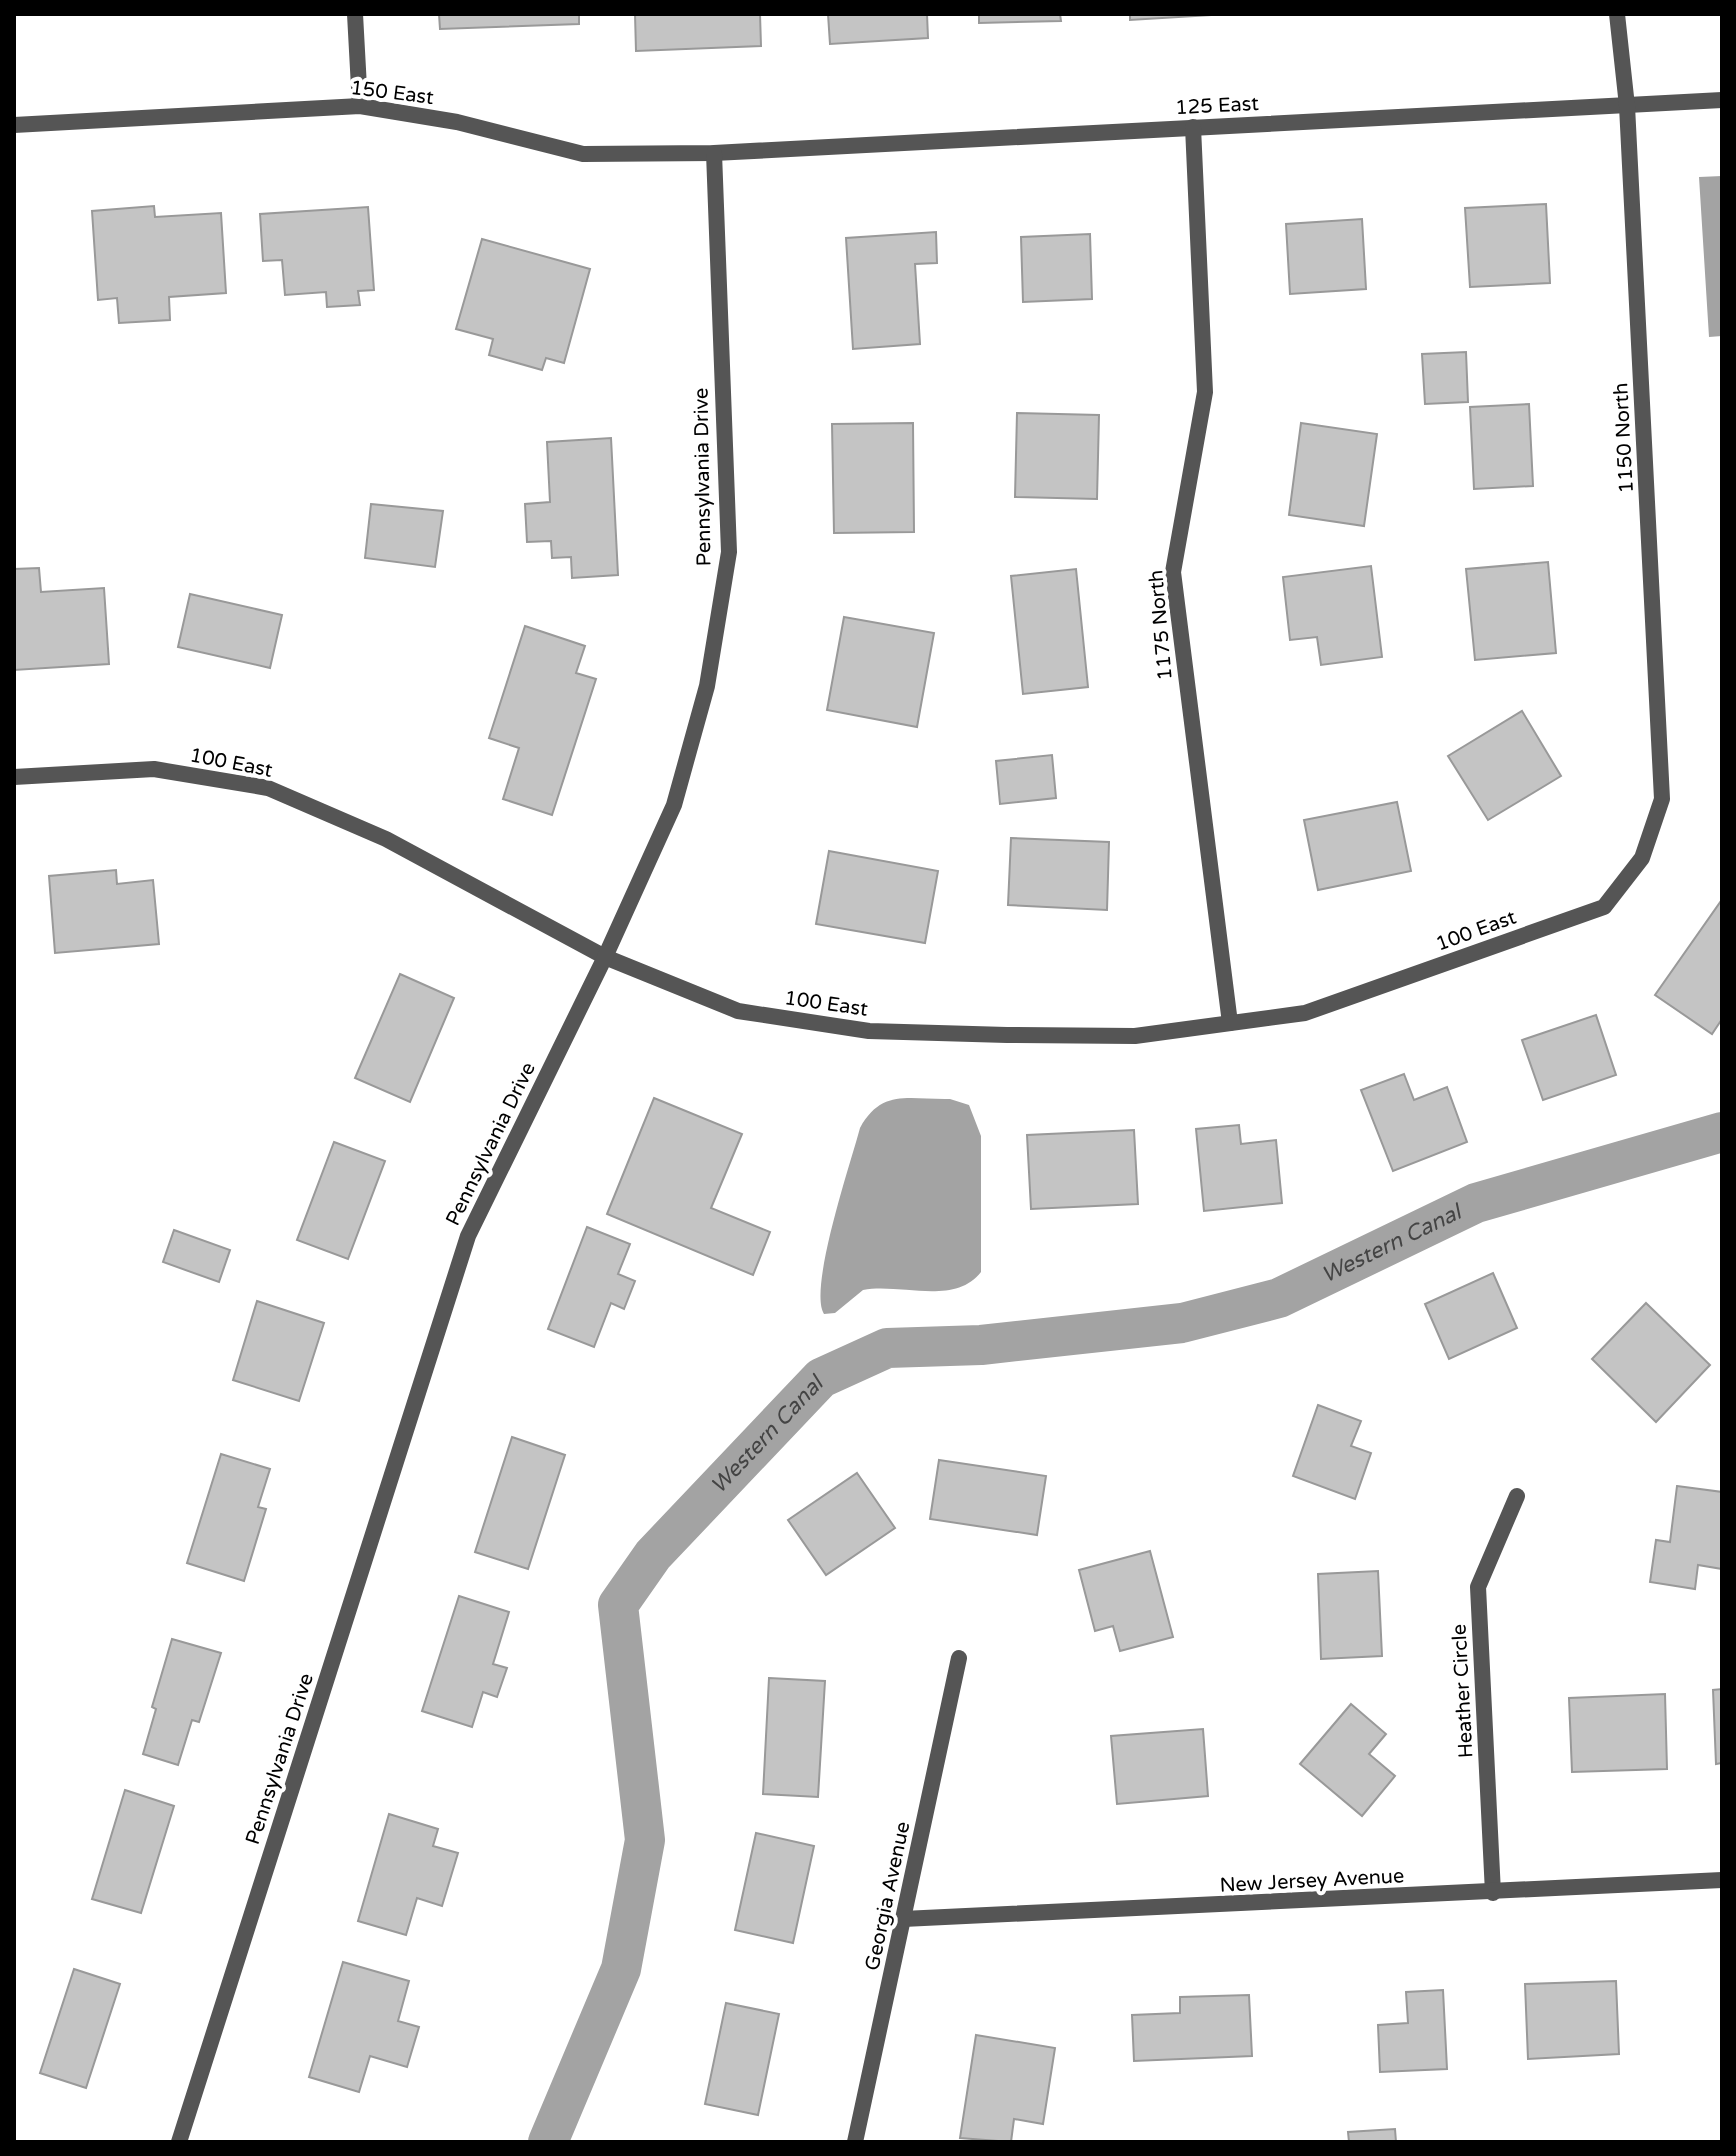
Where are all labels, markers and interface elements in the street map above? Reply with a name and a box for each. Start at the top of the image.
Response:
street label: 150 East [349,76,435,110]
street label: 125 East [1174,92,1260,120]
street label: 1150 North [1609,382,1639,494]
street label: Pennsylvania Drive [689,387,717,567]
street label: 1175 North [1144,569,1178,681]
street label: 100 East [188,743,275,783]
street label: 100 East [1432,905,1520,957]
street label: 100 East [783,986,870,1022]
street label: Pennsylvania Drive [441,1058,541,1230]
water label: Western Canal [1317,1198,1467,1289]
water label: Western Canal [705,1369,830,1499]
street label: Heather Circle [1448,1623,1478,1759]
street label: Pennsylvania Drive [241,1670,319,1848]
street label: Georgia Avenue [861,1819,915,1973]
street label: New Jersey Avenue [1219,1864,1405,1898]

